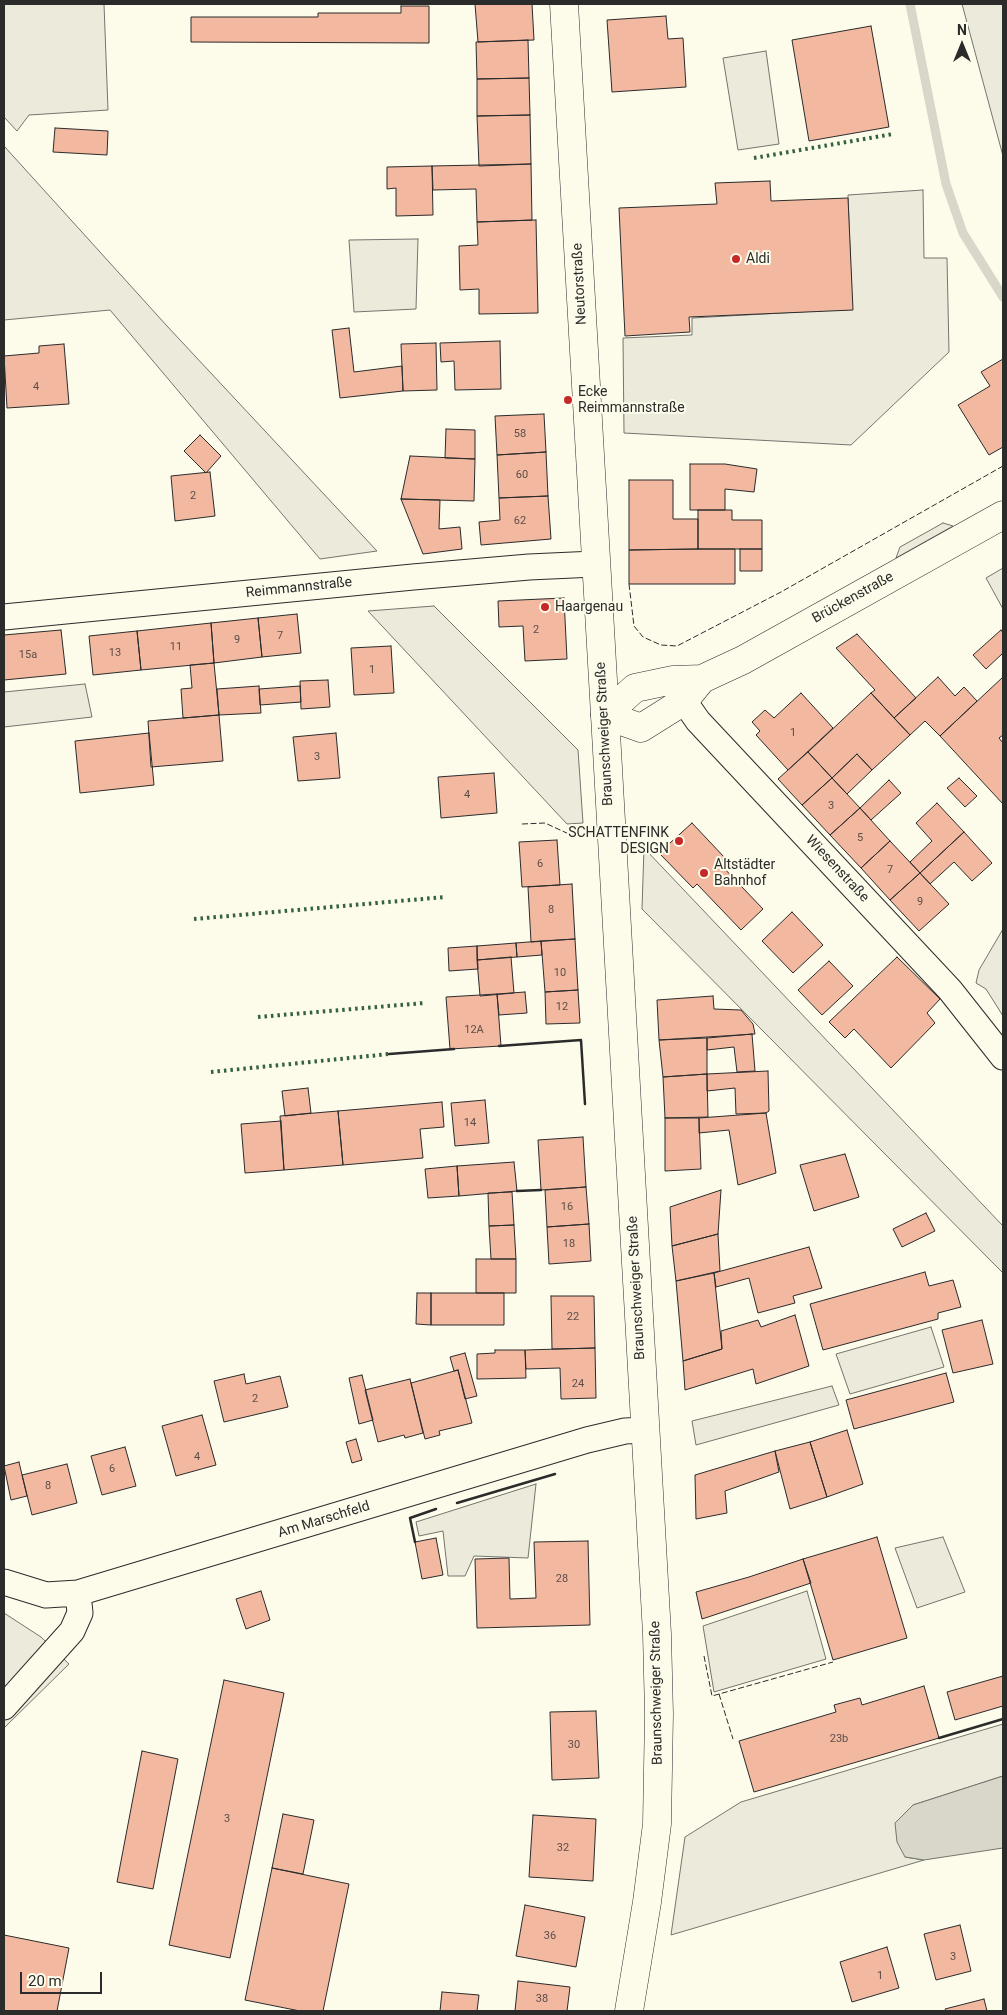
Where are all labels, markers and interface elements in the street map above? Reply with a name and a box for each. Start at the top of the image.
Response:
north arrow [937,20,987,70]
text: N [957,22,967,38]
street label: Neutorstraße [569,243,591,325]
place label: Aldi [746,251,770,267]
marker: Aldi [730,253,742,265]
house number: 4 [33,380,39,394]
place label: Ecke Reimmannstraße [578,384,685,417]
marker: Ecke Reimmannstraße [562,394,574,406]
house number: 58 [514,427,526,441]
house number: 60 [516,468,528,482]
house number: 2 [190,489,196,503]
house number: 62 [514,514,526,528]
street label: Brückenstraße [809,569,897,627]
street label: Reimmannstraße [245,574,353,602]
place label: Haargenau [555,599,623,615]
marker: Haargenau [539,601,551,613]
house number: 2 [533,623,539,637]
house number: 7 [277,629,283,643]
house number: 9 [234,633,240,647]
house number: 11 [170,640,182,654]
house number: 13 [109,646,121,660]
house number: 15a [19,648,37,662]
street label: Braunschweiger Straße [593,662,617,806]
house number: 1 [369,663,375,677]
house number: 1 [790,726,796,740]
house number: 3 [314,750,320,764]
house number: 4 [464,788,470,802]
house number: 3 [828,799,834,813]
place label: SCHATTENFINK DESIGN [568,825,669,858]
house number: 5 [857,831,863,845]
street label: Wiesenstraße [802,832,872,906]
marker: SCHATTENFINK DESIGN [673,835,685,847]
house number: 6 [537,857,543,871]
place label: Altstädter Bahnhof [714,857,775,890]
house number: 7 [887,863,893,877]
marker: Altstädter Bahnhof [698,867,710,879]
house number: 9 [917,895,923,909]
house number: 8 [548,903,554,917]
house number: 10 [554,966,566,980]
house number: 12 [556,1000,568,1014]
house number: 12A [464,1023,484,1037]
house number: 14 [464,1116,476,1130]
house number: 16 [561,1200,573,1214]
street label: Braunschweiger Straße [625,1216,649,1360]
house number: 18 [563,1237,575,1251]
house number: 22 [567,1310,579,1324]
house number: 24 [572,1377,584,1391]
house number: 2 [252,1392,258,1406]
house number: 4 [194,1450,200,1464]
house number: 6 [109,1462,115,1476]
house number: 8 [45,1479,51,1493]
street label: Am Marschfeld [276,1498,372,1542]
house number: 28 [556,1572,568,1586]
street label: Braunschweiger Straße [647,1621,667,1765]
house number: 23b [830,1732,848,1746]
house number: 30 [568,1738,580,1752]
house number: 3 [224,1812,230,1826]
house number: 32 [557,1841,569,1855]
house number: 36 [544,1929,556,1943]
house number: 3 [950,1950,956,1964]
scale bar [22,1962,105,1994]
house number: 1 [877,1969,883,1983]
text: 20 m [28,1972,62,1990]
house number: 38 [536,1992,548,2006]

